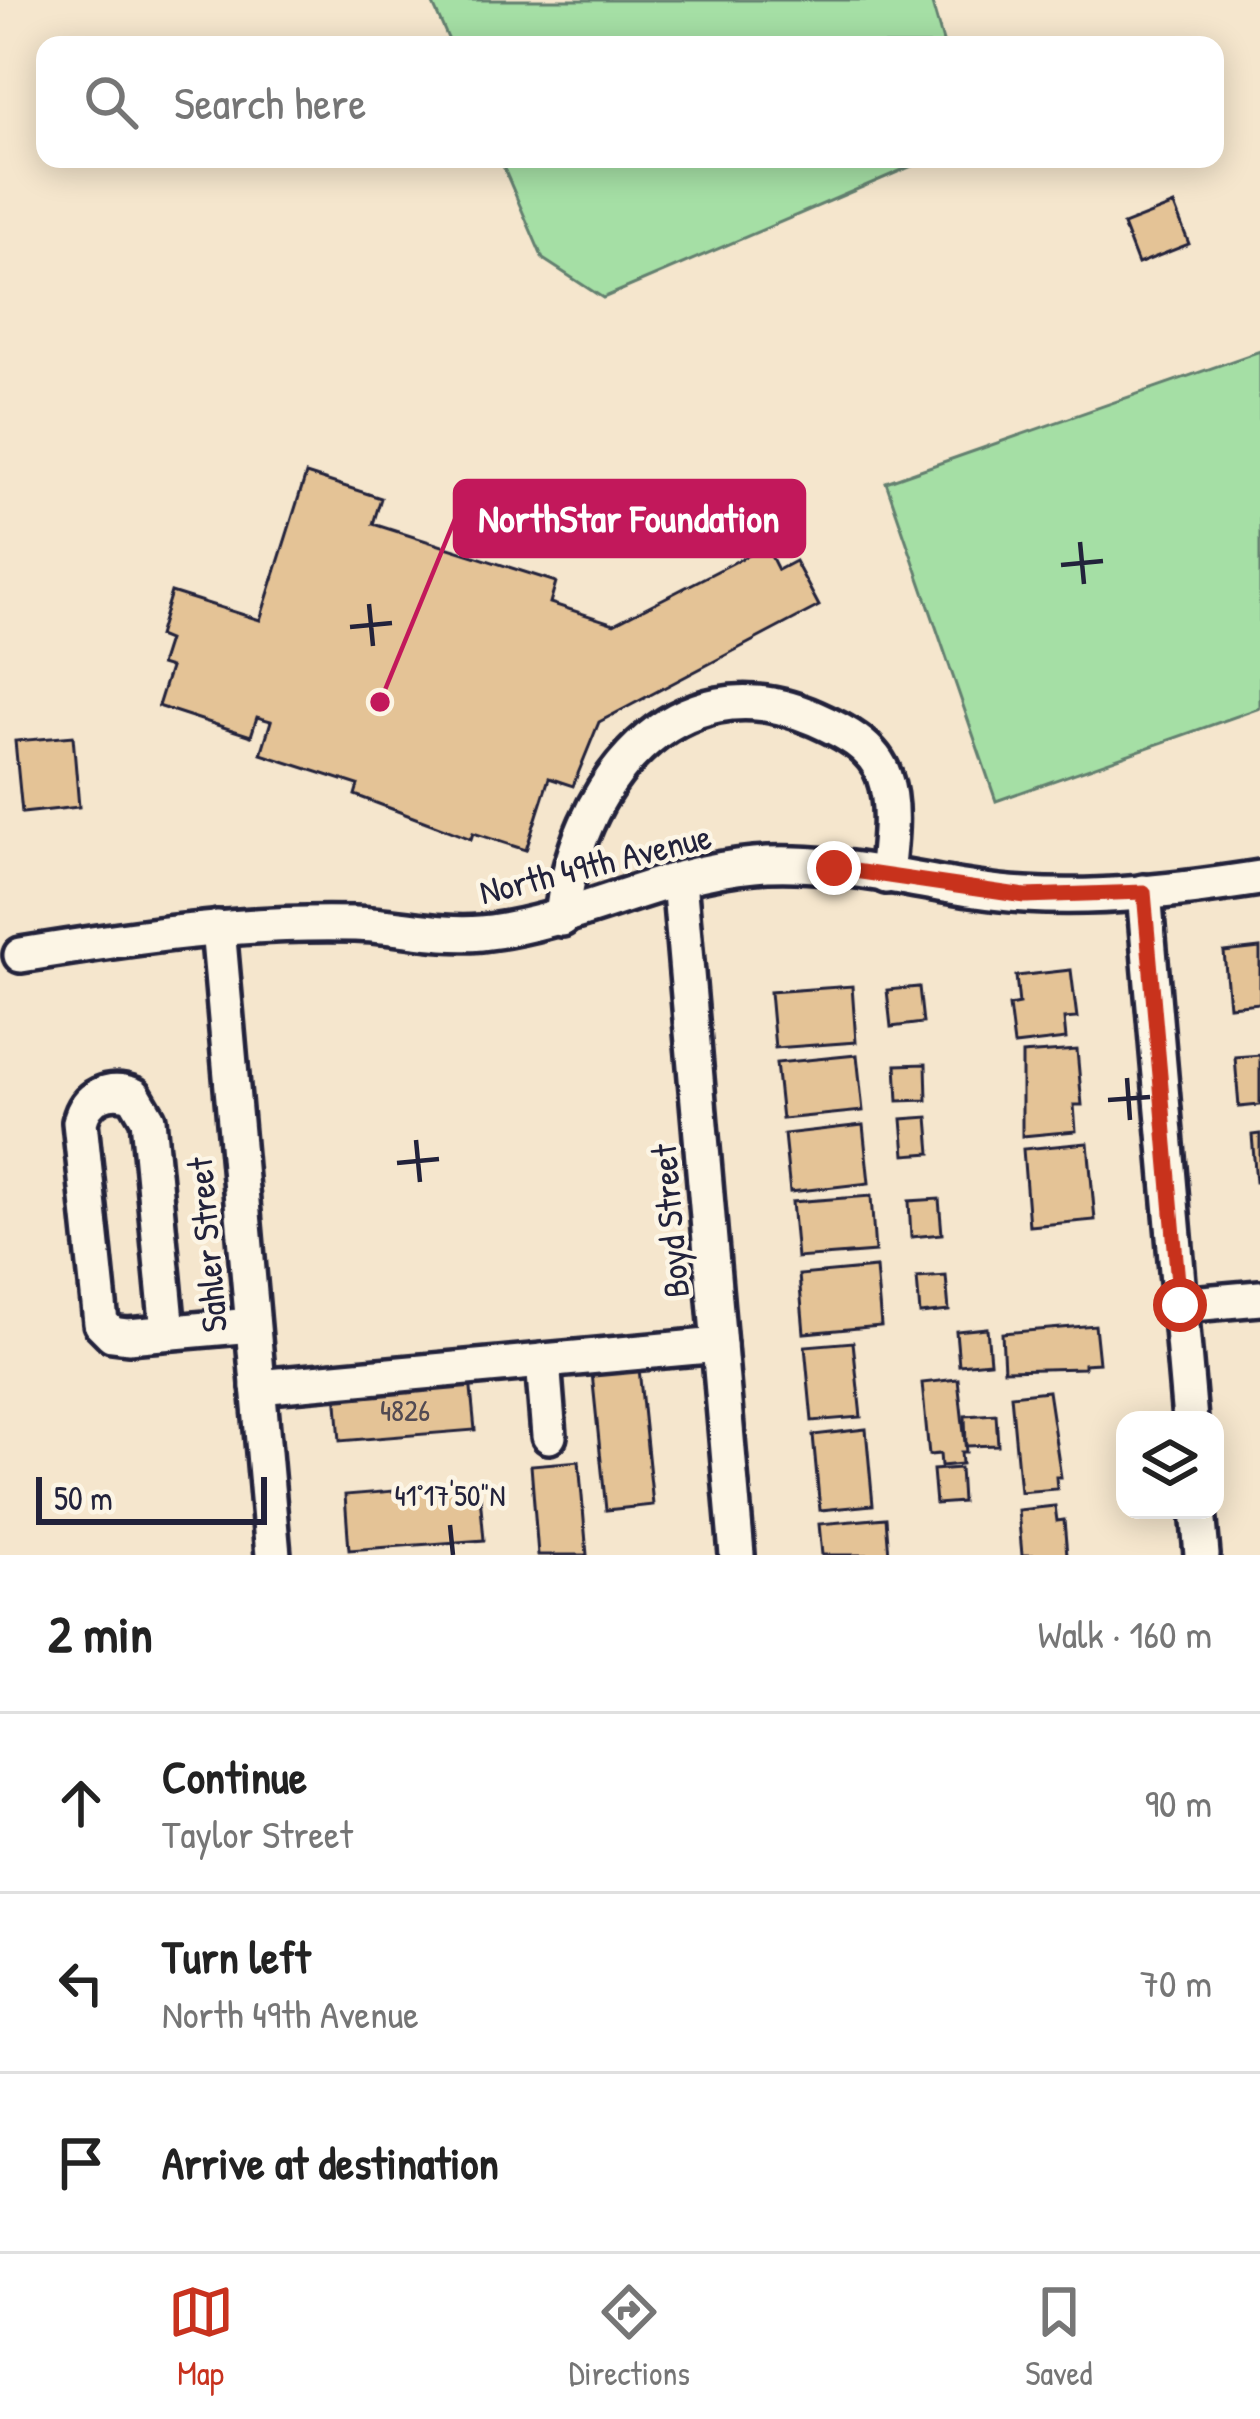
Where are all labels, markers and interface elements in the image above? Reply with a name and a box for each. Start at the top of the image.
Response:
search box [36,36,1224,168]
icon: search [78,69,144,135]
text: Search here [174,72,366,133]
callout: NorthStar Foundation [455,481,804,556]
text: NorthStar Foundation [478,491,780,544]
street label: North 49th Avenue [474,811,716,915]
route end [807,841,861,895]
street label: Boyd Street [638,1141,700,1300]
street label: Sahler Street [174,1155,238,1335]
route start [1153,1278,1207,1332]
house number: 4826 [380,1390,430,1430]
map controls [1116,1411,1224,1519]
button: layers [1116,1411,1224,1519]
scale bar [36,1471,267,1524]
text: 41°17'50"N [395,1475,505,1515]
text: 50 m [54,1476,113,1520]
text: 2 min [48,1599,153,1668]
text: Walk · 160 m [1038,1607,1212,1660]
text: Continue [162,1746,307,1807]
icon: ahead [48,1770,114,1836]
text: 90 m [1145,1776,1212,1829]
text: Taylor Street [162,1807,353,1860]
text: Turn left [162,1926,311,1987]
icon: left [48,1950,114,2016]
text: 70 m [1140,1956,1212,2009]
text: North 49th Avenue [162,1987,419,2040]
icon: arrive [48,2130,114,2196]
text: Arrive at destination [162,2132,499,2193]
tab: Map [168,2279,234,2395]
tab: Directions [569,2279,690,2395]
tab: Saved [1025,2279,1092,2395]

